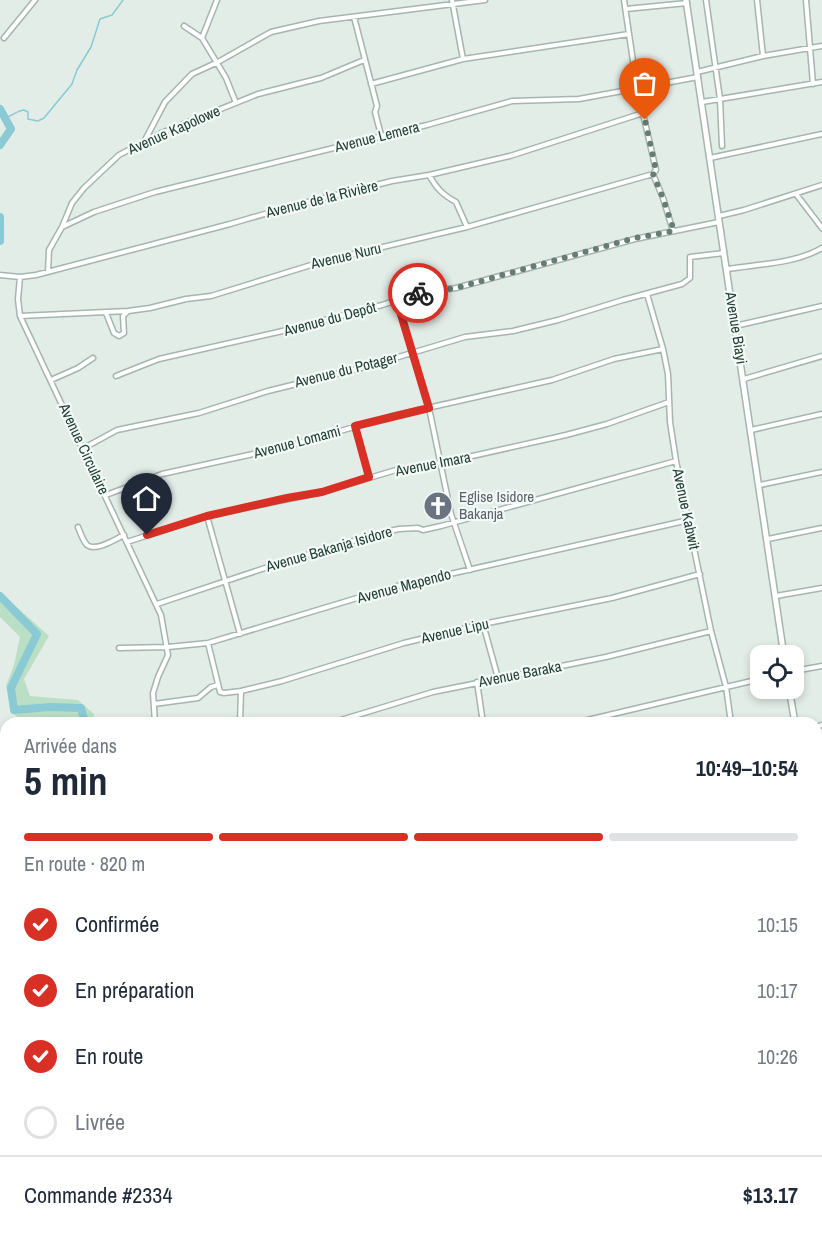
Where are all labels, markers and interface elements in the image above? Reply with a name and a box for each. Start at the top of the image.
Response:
pin [619,58,670,120]
icon: bag [628,67,661,100]
street label: Avenue Kapolowe [123,100,223,160]
street label: Avenue Lemera [331,116,422,157]
street label: Avenue de la Rivière [263,174,380,223]
street label: Avenue Nuru [308,237,383,274]
courier [388,263,448,323]
icon: bike [402,277,435,310]
street label: Avenue Biayi [720,289,753,366]
street label: Avenue du Depôt [280,296,379,341]
street label: Avenue du Potager [291,347,399,393]
street label: Avenue Circulaire [54,399,115,498]
street label: Avenue Lomami [250,420,343,463]
street label: Avenue Imara [392,446,473,481]
street label: Avenue Kabwit [667,465,705,552]
pin [121,473,172,535]
icon: home [130,482,163,515]
place label: Eglise Isidore Bakanja [459,486,534,524]
church icon: Eglise Isidore Bakanja [422,490,454,522]
street label: Avenue Bakanja Isidore [262,520,395,577]
street label: Avenue Mapendo [354,563,453,608]
street label: Avenue Lipu [418,613,491,649]
map controls [750,645,804,699]
button: locate [750,645,804,699]
street label: Avenue Baraka [476,655,563,692]
text: Arrivée dans [24,732,117,759]
text: 10:49–10:54 [696,753,798,783]
text: 5 min [24,755,108,807]
text: En route · 820 m [24,850,145,877]
icon: check [24,908,57,941]
text: Confirmée [75,909,159,939]
text: 10:15 [757,911,798,938]
icon: check [24,974,57,1007]
text: En préparation [75,975,194,1005]
text: 10:17 [757,977,798,1004]
icon: check [24,1040,57,1073]
text: En route [75,1041,143,1071]
text: 10:26 [757,1043,798,1070]
text: Livrée [75,1107,125,1137]
text: Commande #2334 [24,1180,172,1210]
text: $13.17 [743,1180,798,1210]

